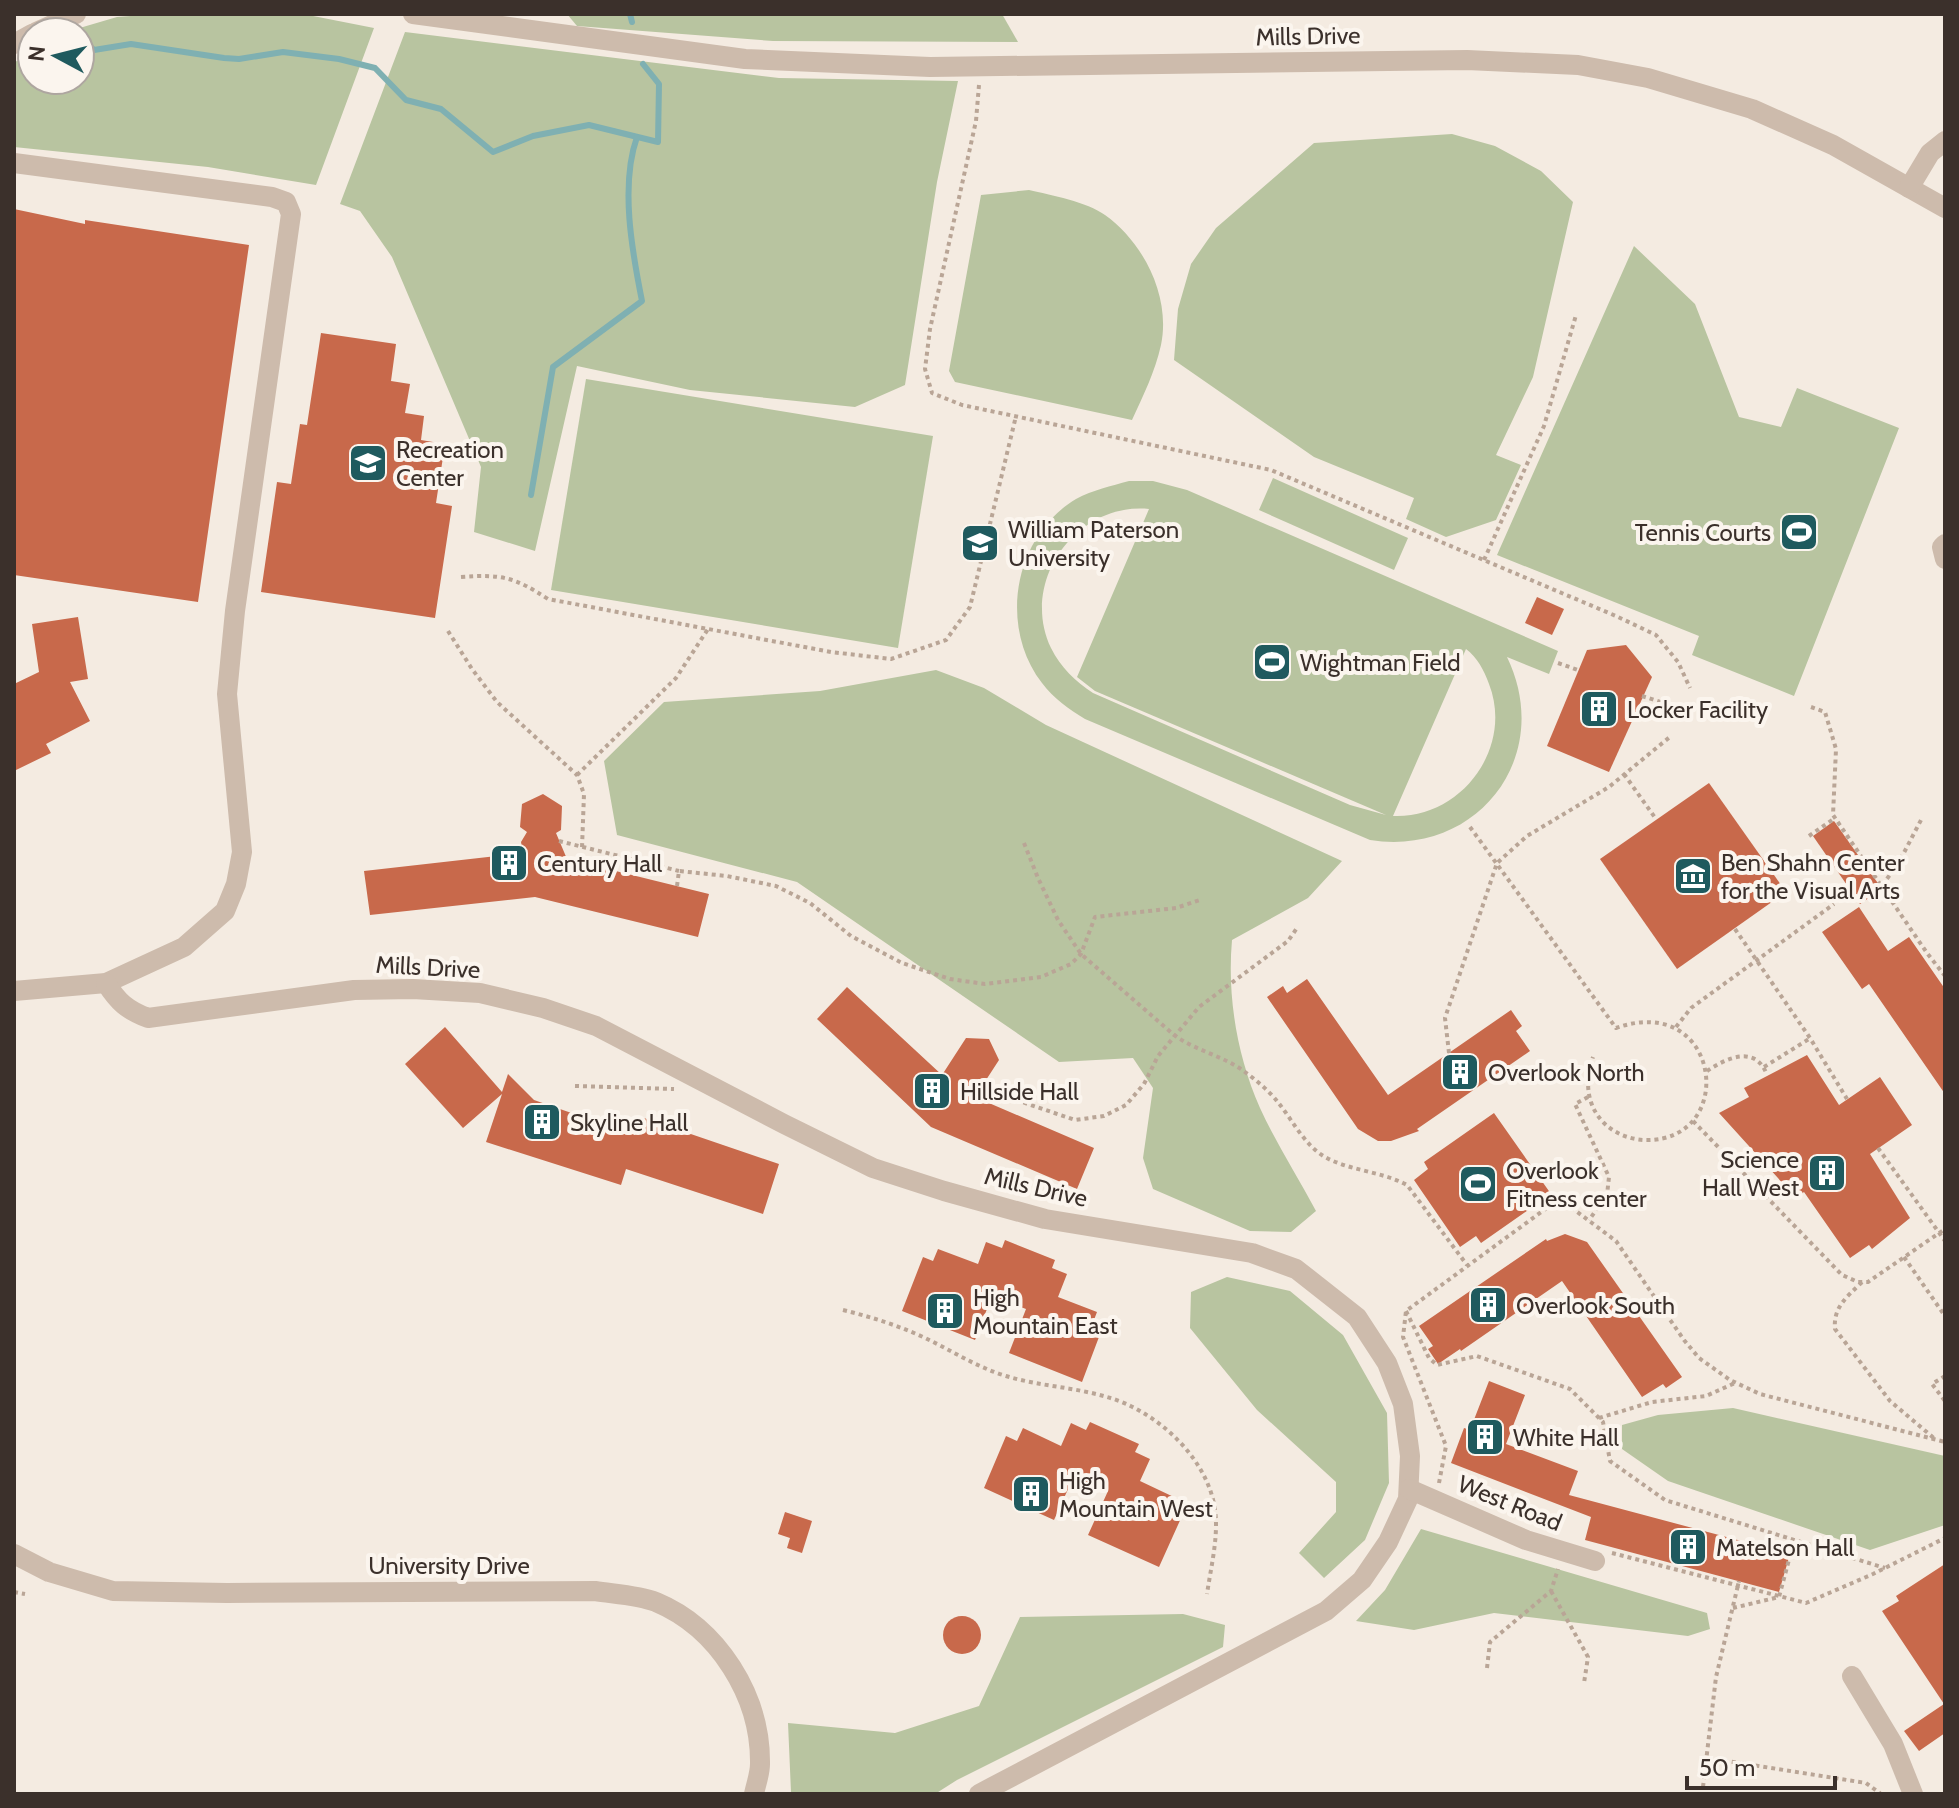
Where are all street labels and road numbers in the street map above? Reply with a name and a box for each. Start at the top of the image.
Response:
street label: Mills Drive [1255,21,1361,51]
street label: Mills Drive [375,950,481,984]
street label: Mills Drive [982,1161,1090,1213]
street label: West Road [1454,1469,1566,1537]
street label: University Drive [368,1551,530,1580]

